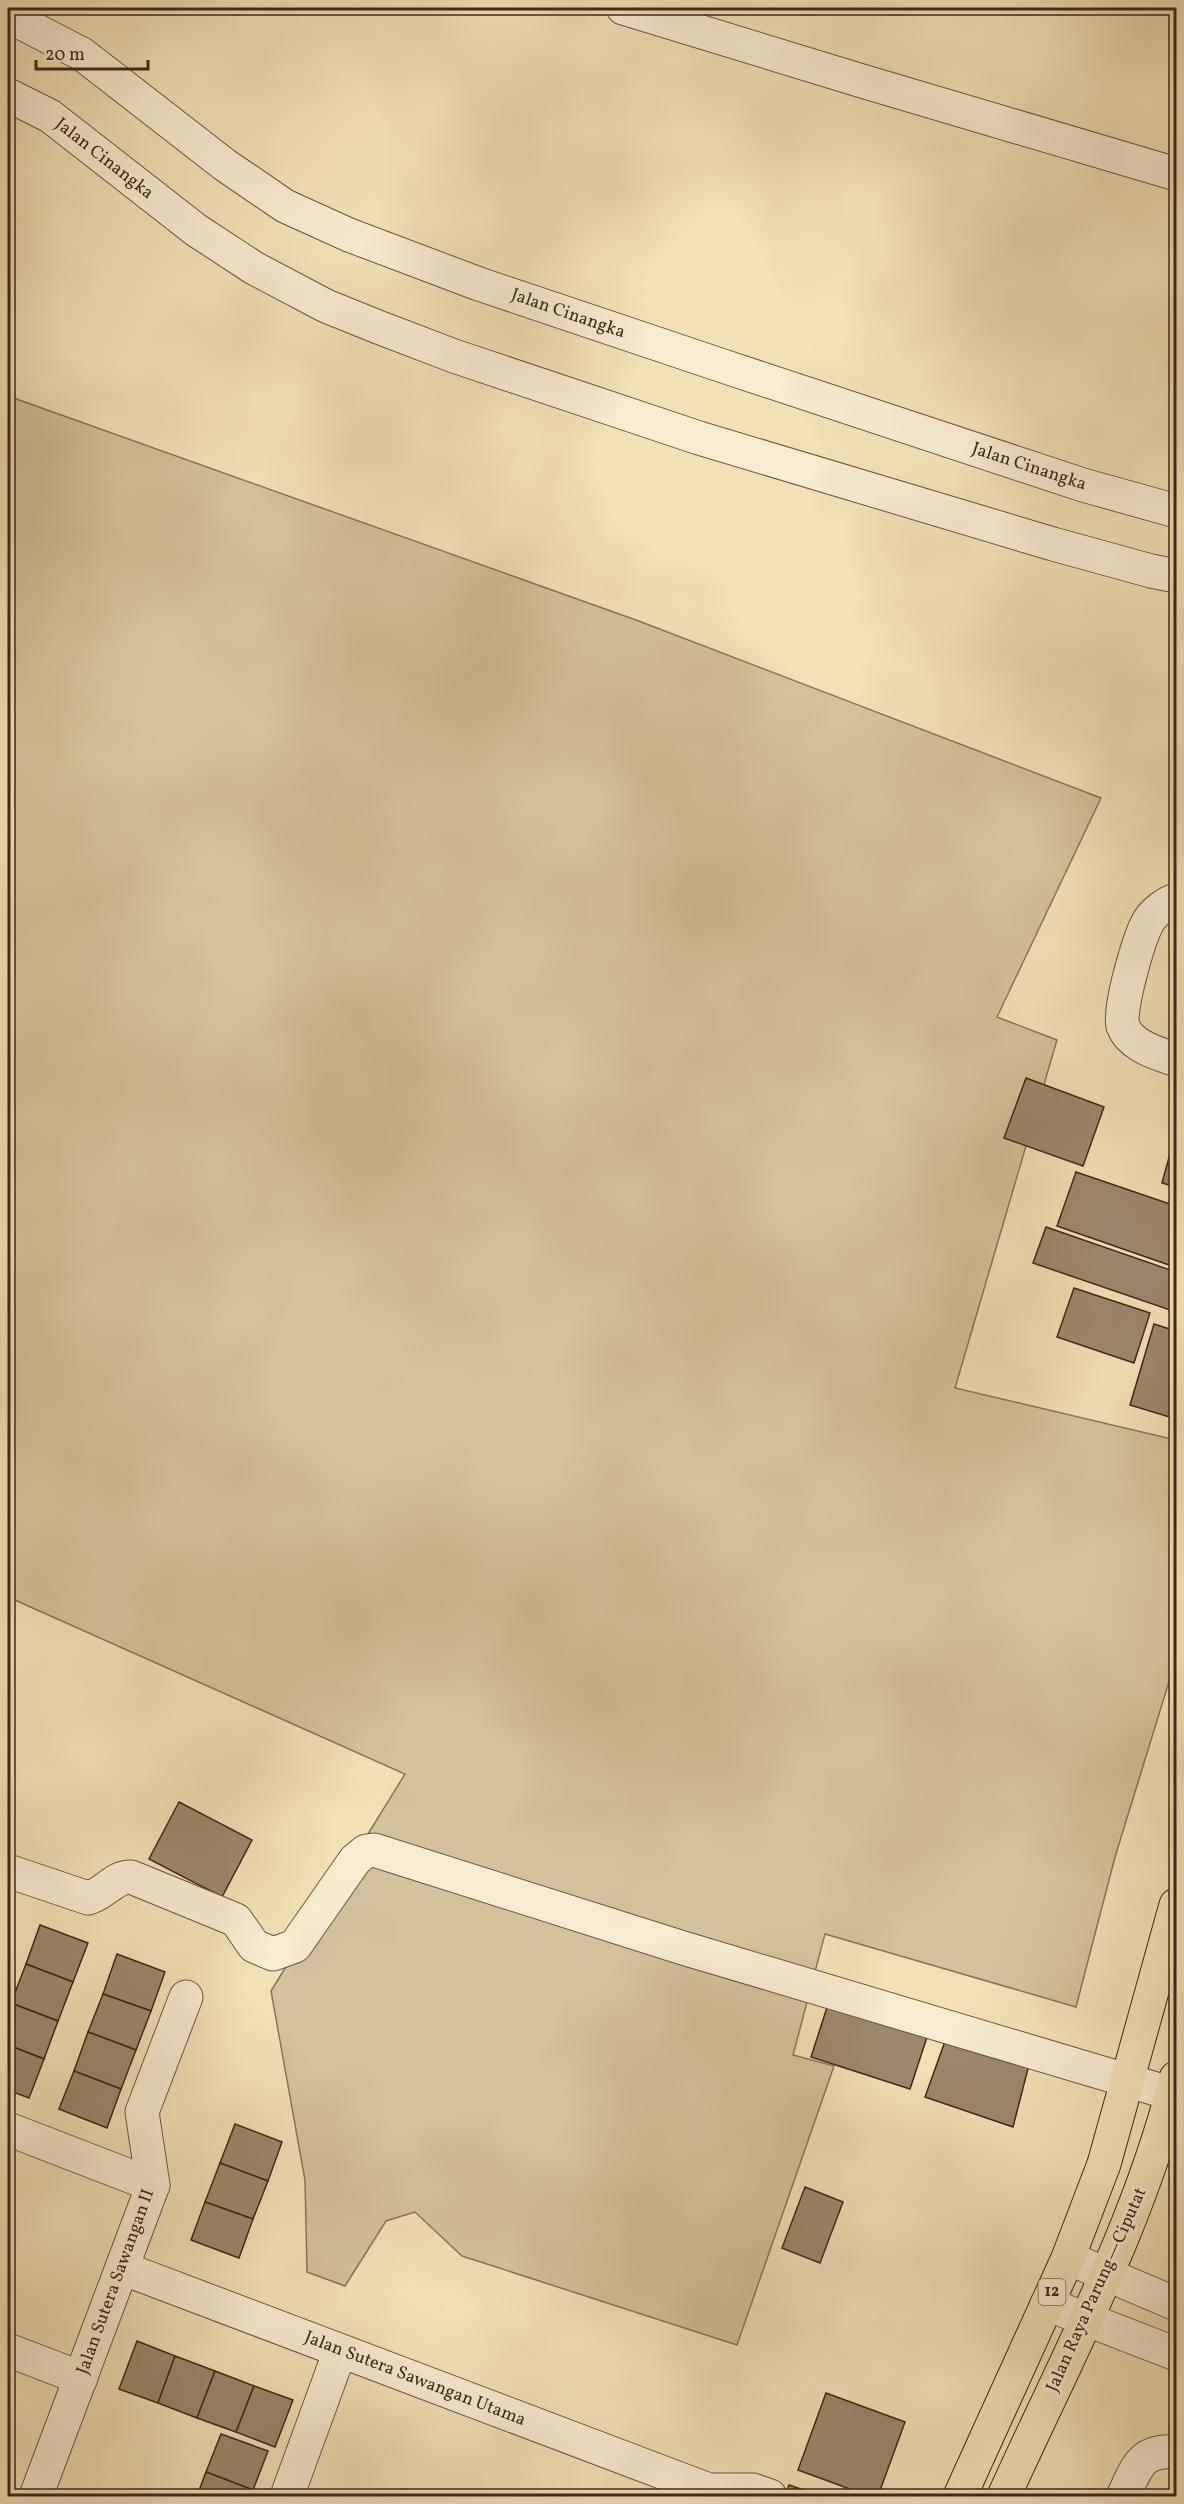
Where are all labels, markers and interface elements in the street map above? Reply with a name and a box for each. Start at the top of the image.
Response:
scale bar [36,33,148,71]
text: 20 m [45,43,85,68]
street label: Jalan Cinangka [49,112,159,206]
street label: Jalan Cinangka [508,283,628,345]
street label: Jalan Cinangka [968,437,1090,497]
street label: Jalan Raya Parung—Ciputat [1041,2184,1153,2396]
street label: Jalan Sutera Sawangan II [71,2186,161,2378]
road number: 12 [1038,2279,1066,2305]
street label: Jalan Sutera Sawangan Utama [301,2325,529,2433]

